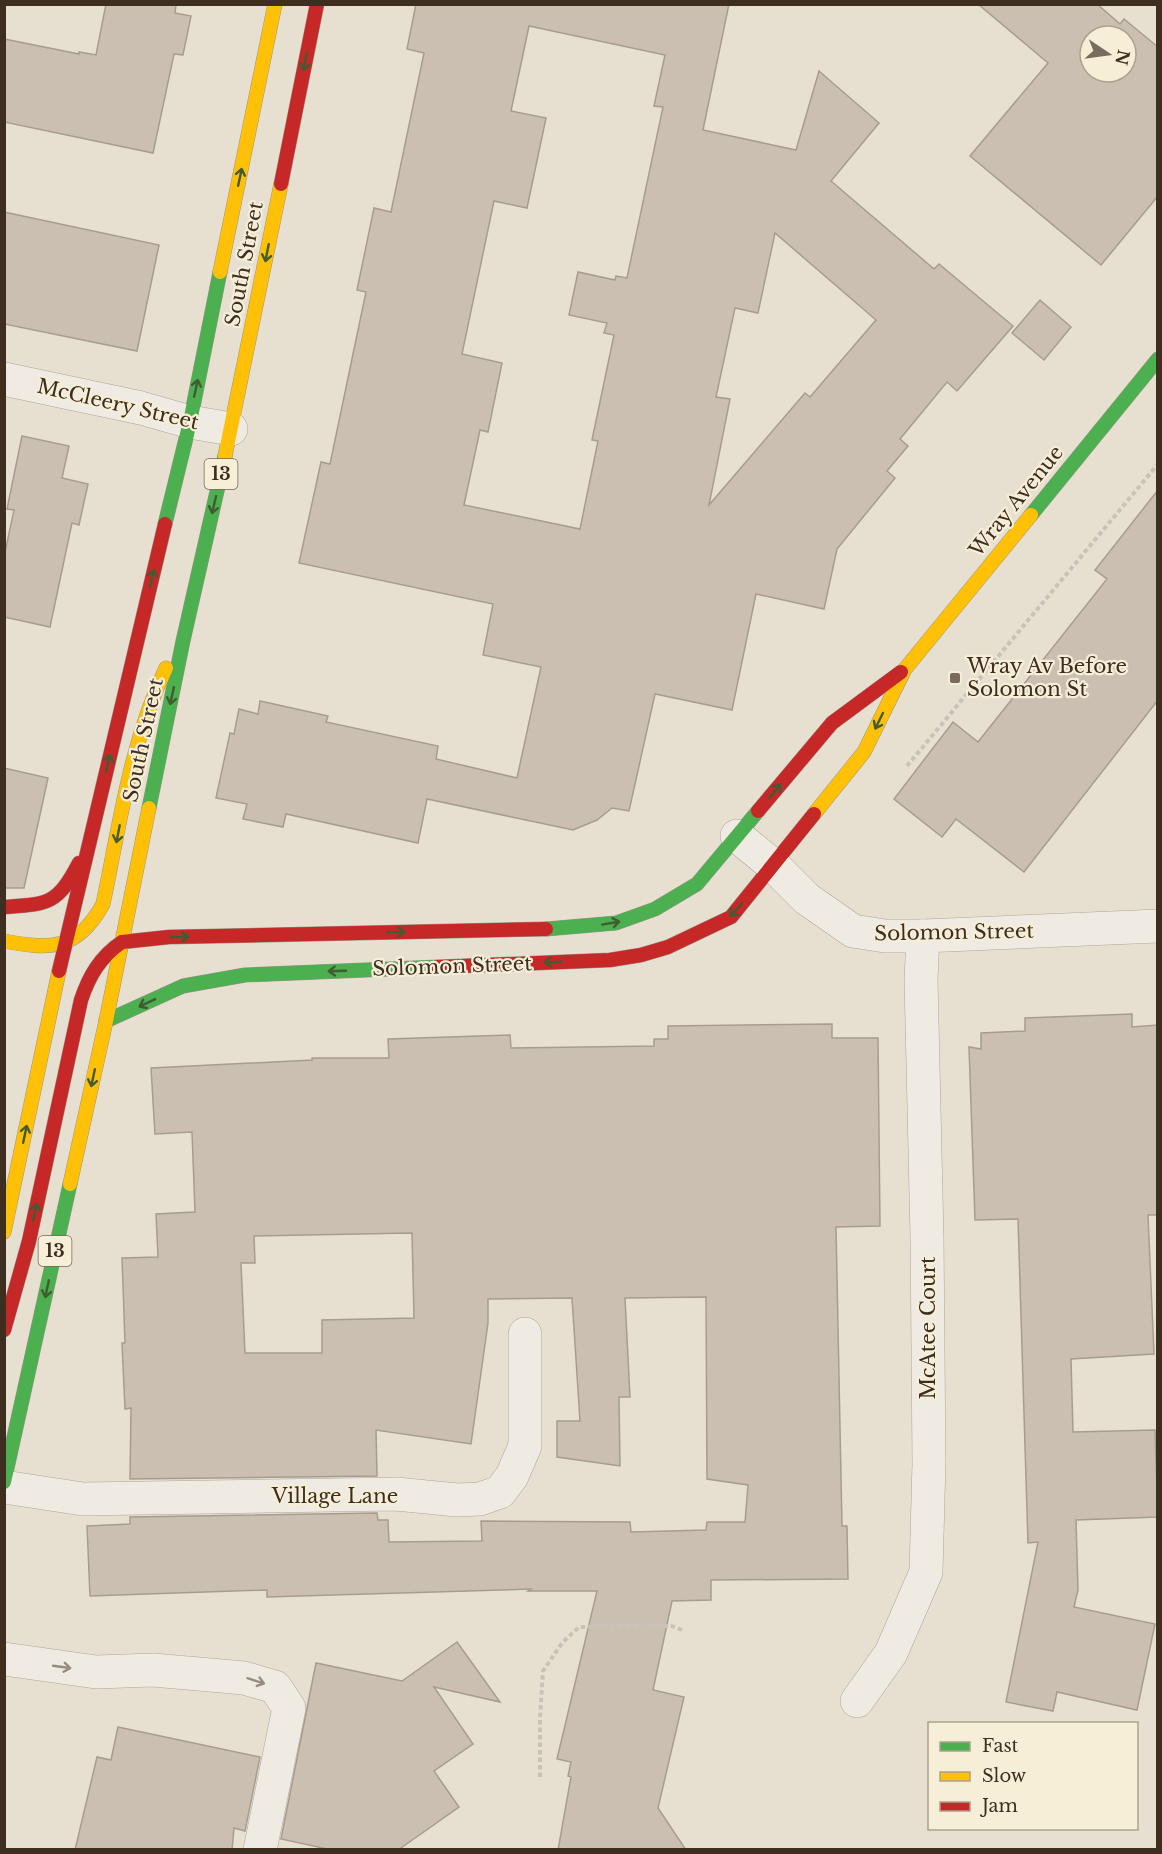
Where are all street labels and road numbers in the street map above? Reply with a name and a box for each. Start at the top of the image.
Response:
street label: South Street [220,199,268,328]
street label: McCleery Street [35,374,202,434]
street label: Wray Avenue [963,441,1068,562]
road number: 13 [204,459,238,489]
street label: South Street [118,675,168,804]
street label: Solomon Street [874,919,1035,945]
street label: Solomon Street [372,951,533,981]
road number: 13 [38,1236,72,1266]
street label: McAtee Court [916,1256,940,1400]
street label: Village Lane [271,1484,398,1508]

